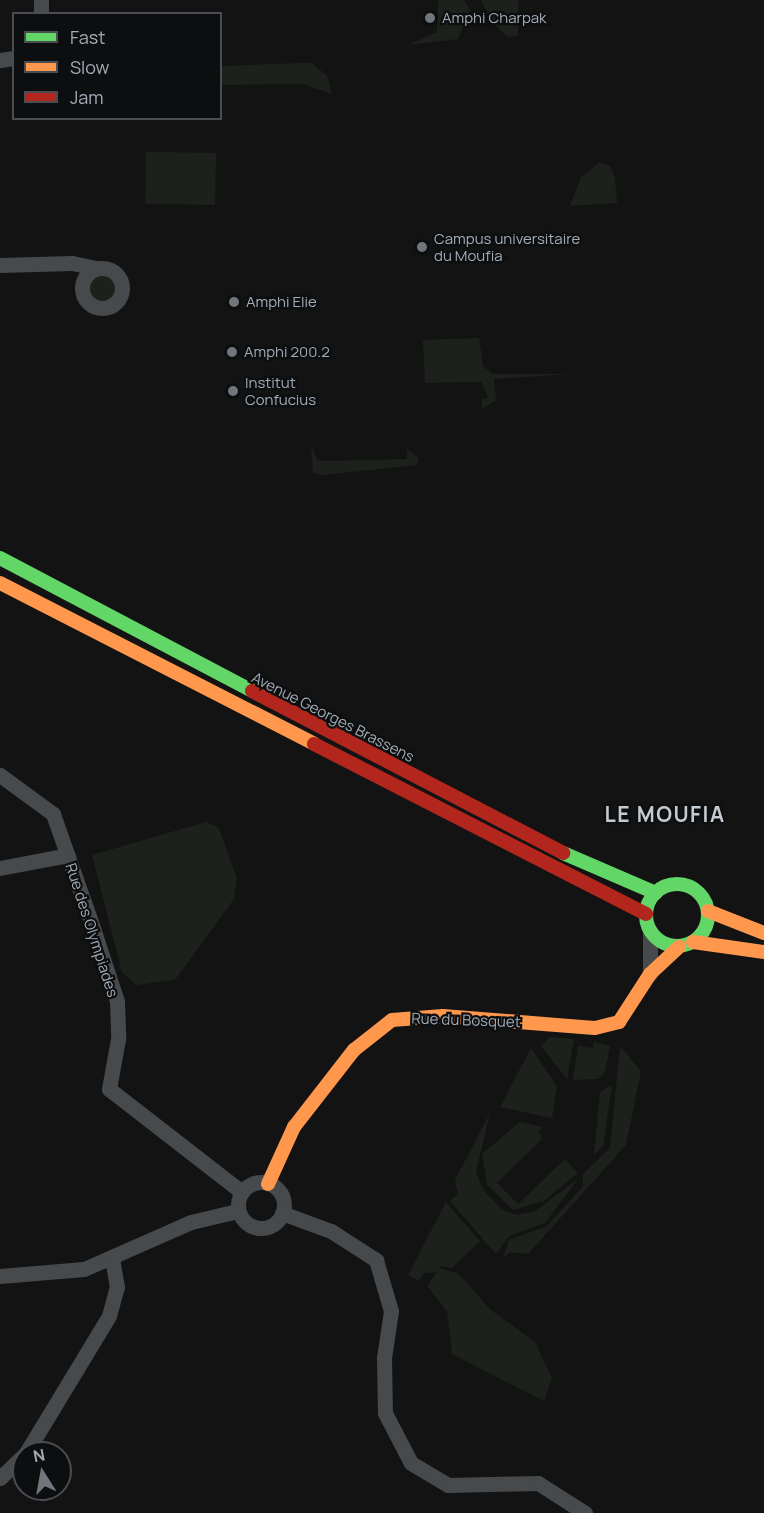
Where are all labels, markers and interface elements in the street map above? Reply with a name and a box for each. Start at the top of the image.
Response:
place label: Amphi Charpak [442,9,547,27]
marker: Amphi Charpak [423,11,437,25]
legend [12,12,222,120]
text: Fast [70,25,105,49]
text: Slow [70,55,109,79]
text: Jam [70,85,104,109]
place label: Campus universitaire du Moufia [434,229,580,264]
marker: Campus universitaire du Moufia [415,240,429,254]
place label: Amphi Elie [246,293,317,311]
marker: Amphi Elie [227,295,241,309]
place label: Amphi 200.2 [244,343,330,361]
marker: Amphi 200.2 [225,345,239,359]
place label: Institut Confucius [245,373,316,408]
marker: Institut Confucius [226,384,240,398]
street label: Avenue Georges Brassens [249,668,417,766]
district label: LE MOUFIA [605,801,725,827]
street label: Rue des Olympiades [62,861,122,999]
street label: Rue du Bosquet [411,1009,521,1031]
north arrow [12,1441,72,1501]
text: N [31,1443,47,1467]

